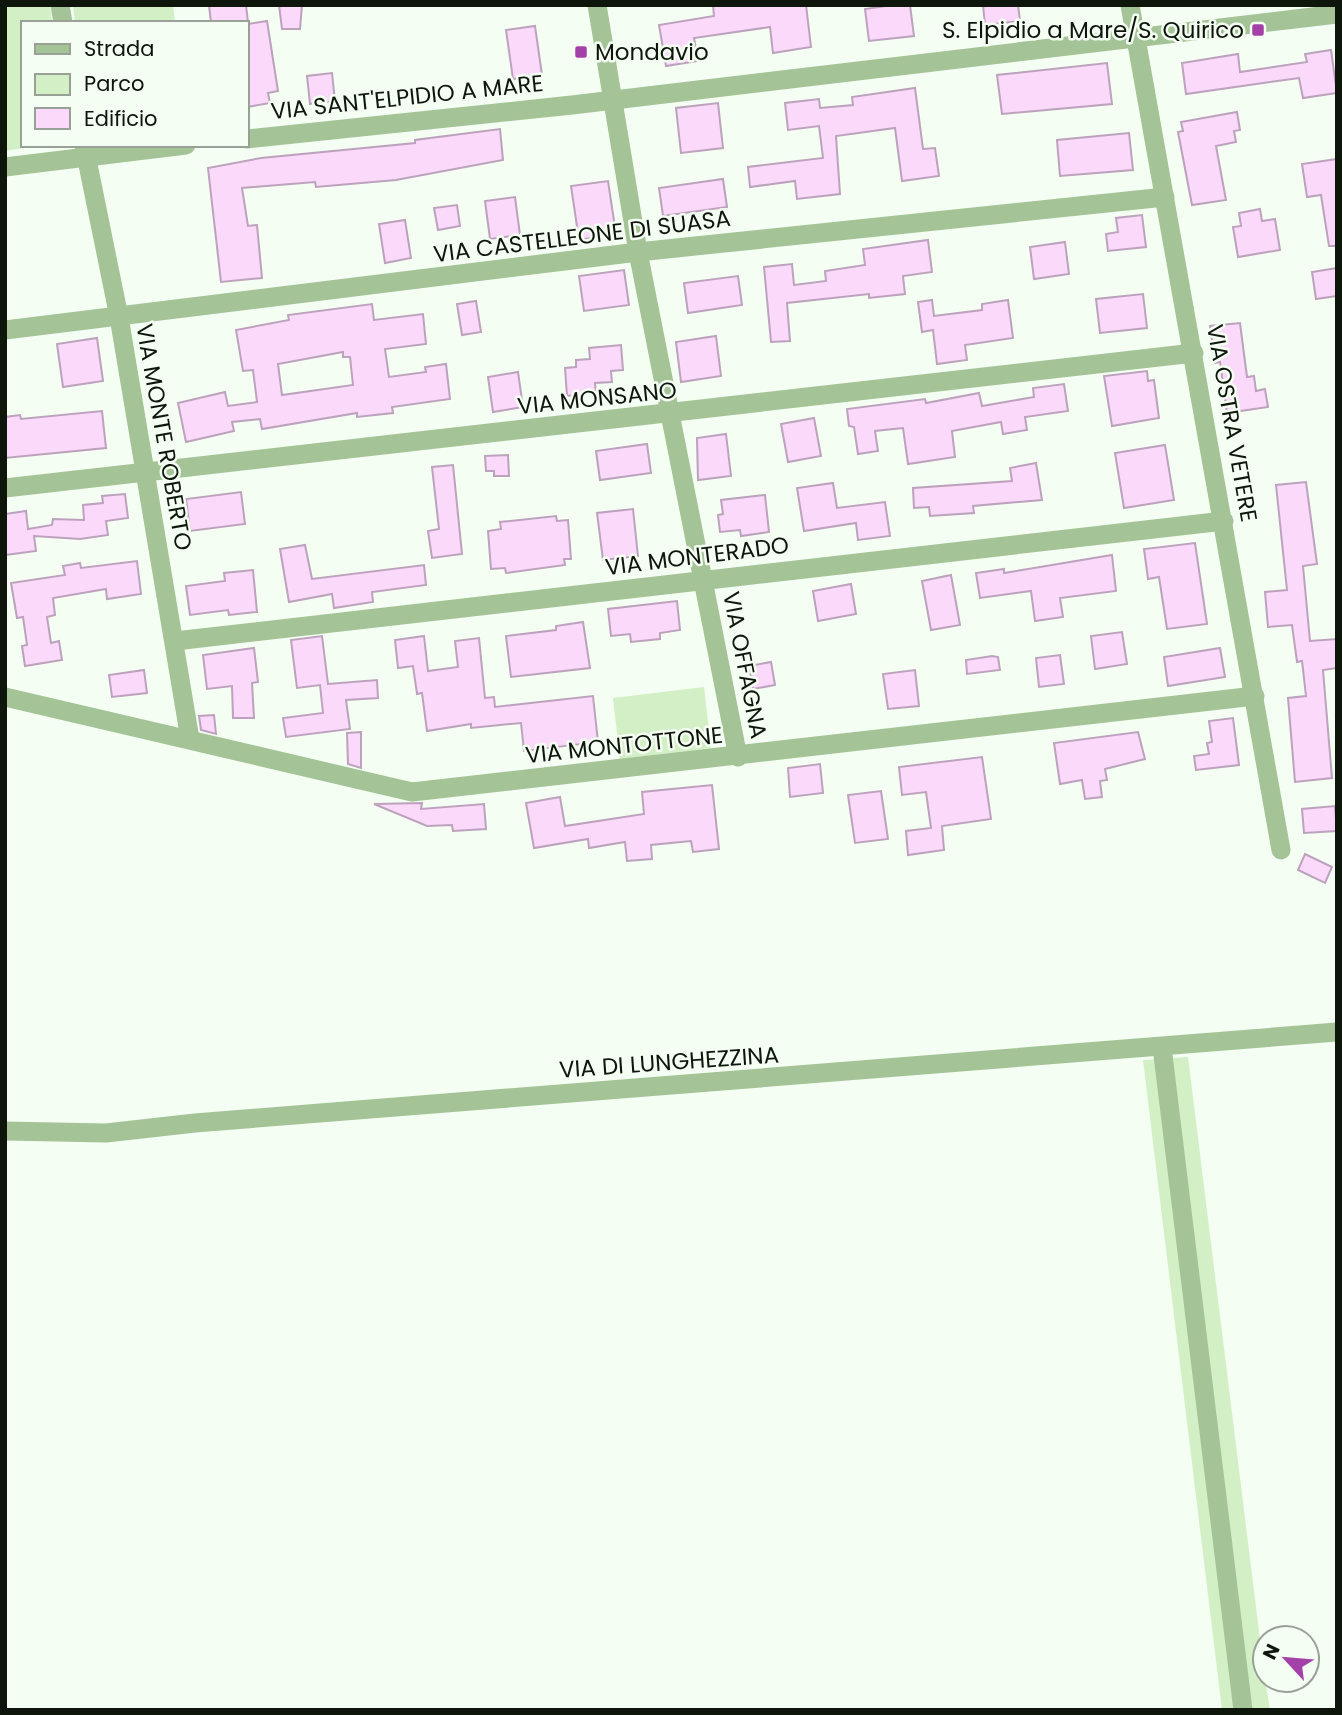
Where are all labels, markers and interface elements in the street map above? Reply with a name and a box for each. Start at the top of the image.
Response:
place label: S. Elpidio a Mare/S. Quirico [942,14,1244,46]
legend [21,21,248,147]
marker: S. Elpidio a Mare/S. Quirico [1250,22,1266,38]
text: Strada [84,34,154,63]
place label: Mondavio [595,36,709,68]
marker: Mondavio [573,44,589,60]
street label: VIA SANT'ELPIDIO A MARE [269,67,545,127]
text: Parco [84,69,144,98]
text: Edificio [84,104,158,133]
street label: VIA CASTELLEONE DI SUASA [432,202,732,270]
street label: VIA MONTE ROBERTO [128,321,200,553]
street label: VIA OSTRA VETERE [1199,322,1265,524]
street label: VIA MONSANO [516,374,678,422]
street label: VIA MONTERADO [603,529,791,583]
street label: VIA OFFAGNA [715,589,775,741]
street label: VIA MONTOTTONE [524,719,724,771]
street label: VIA DI LUNGHEZZINA [558,1038,780,1086]
north arrow [1251,1624,1321,1694]
text: N [1256,1639,1286,1664]

